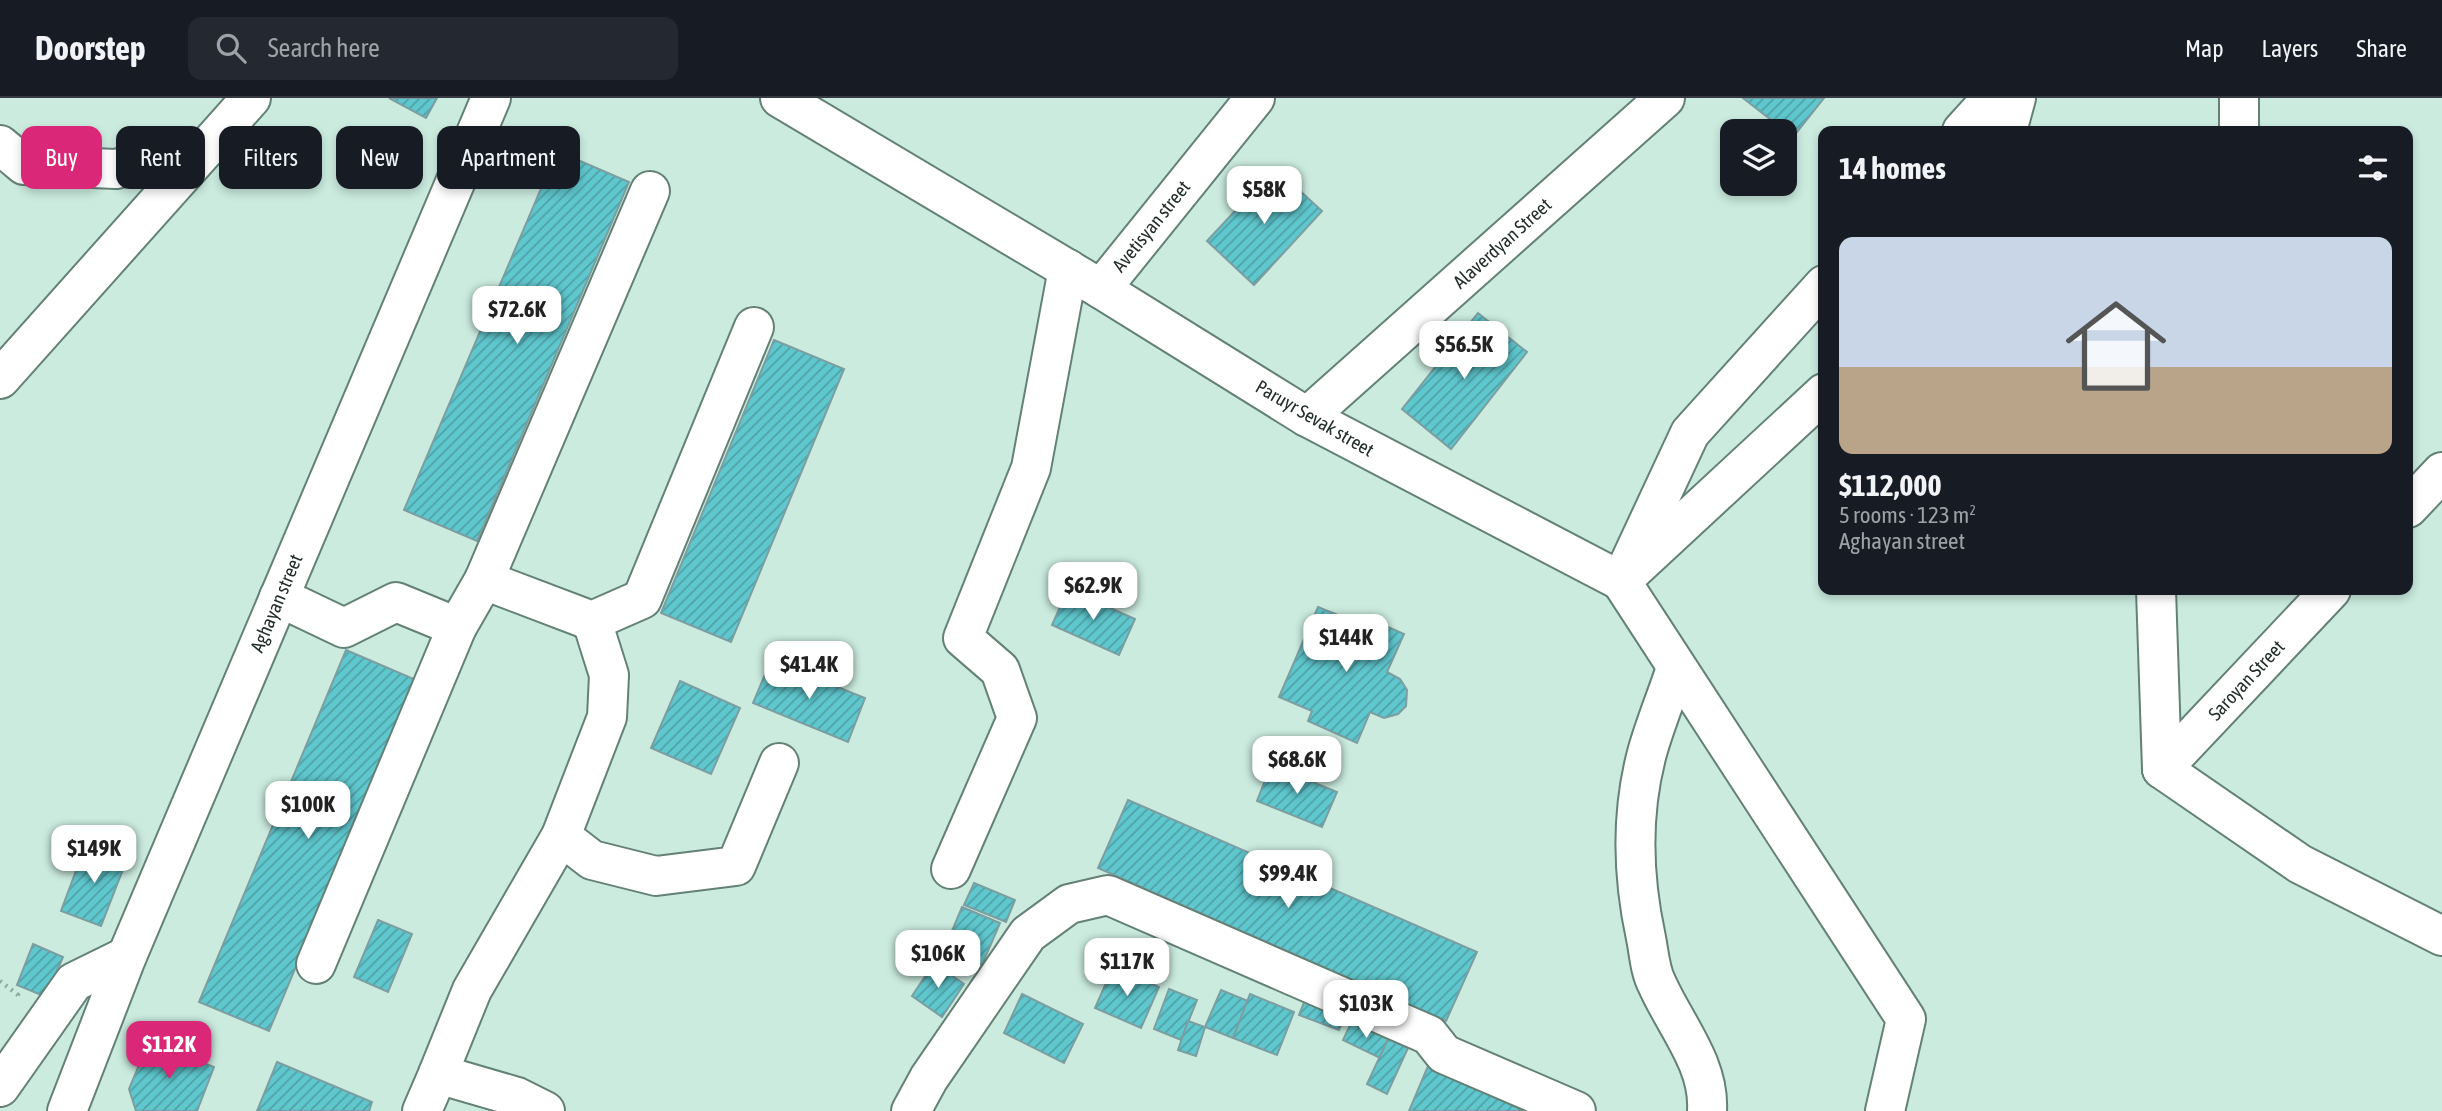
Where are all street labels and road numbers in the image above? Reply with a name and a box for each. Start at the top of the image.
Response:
street label: Avetisyan street [1108,176,1194,276]
street label: Alaverdyan Street [1449,193,1555,293]
street label: Paruyr Sevak street [1252,375,1378,461]
street label: Aghayan street [246,551,306,655]
street label: Saroyan Street [2203,636,2289,724]

